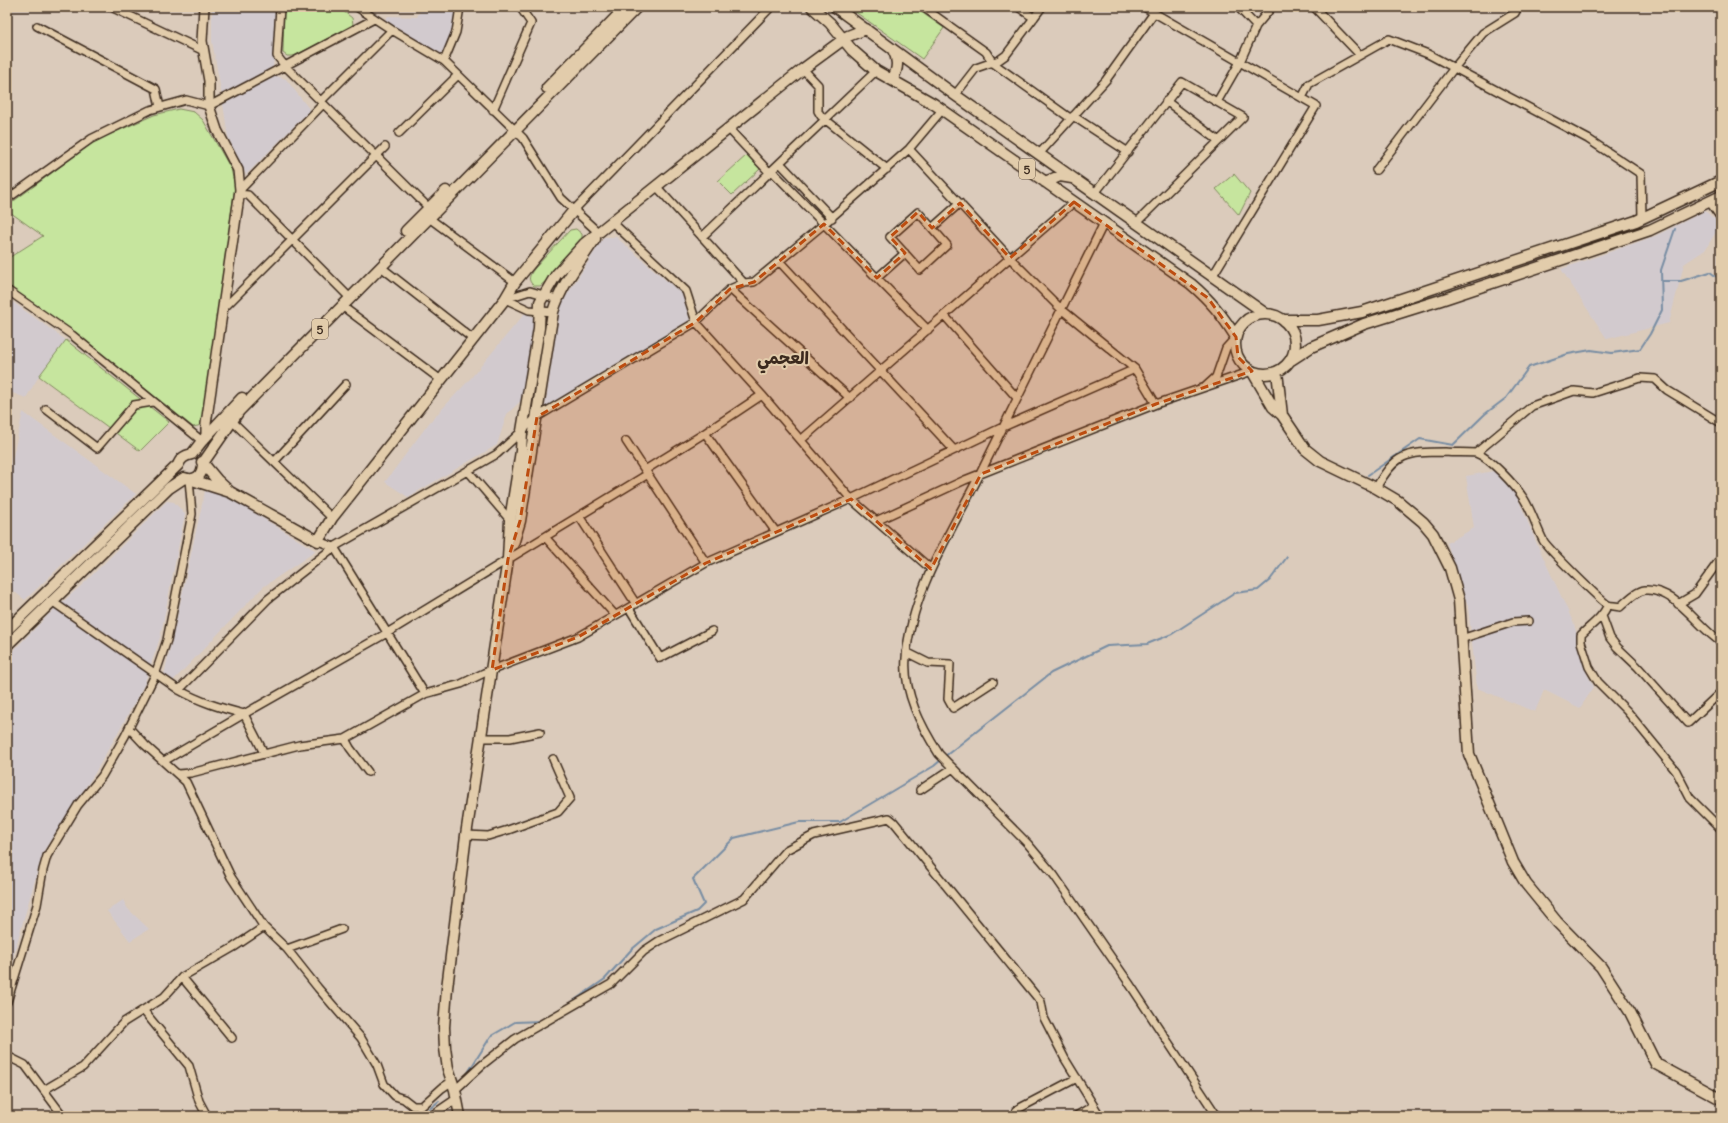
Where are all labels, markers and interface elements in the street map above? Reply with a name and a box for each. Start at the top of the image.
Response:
road number: 5 [1019,159,1035,179]
road number: 5 [312,319,328,339]
district label: العجمي [757,347,809,374]

